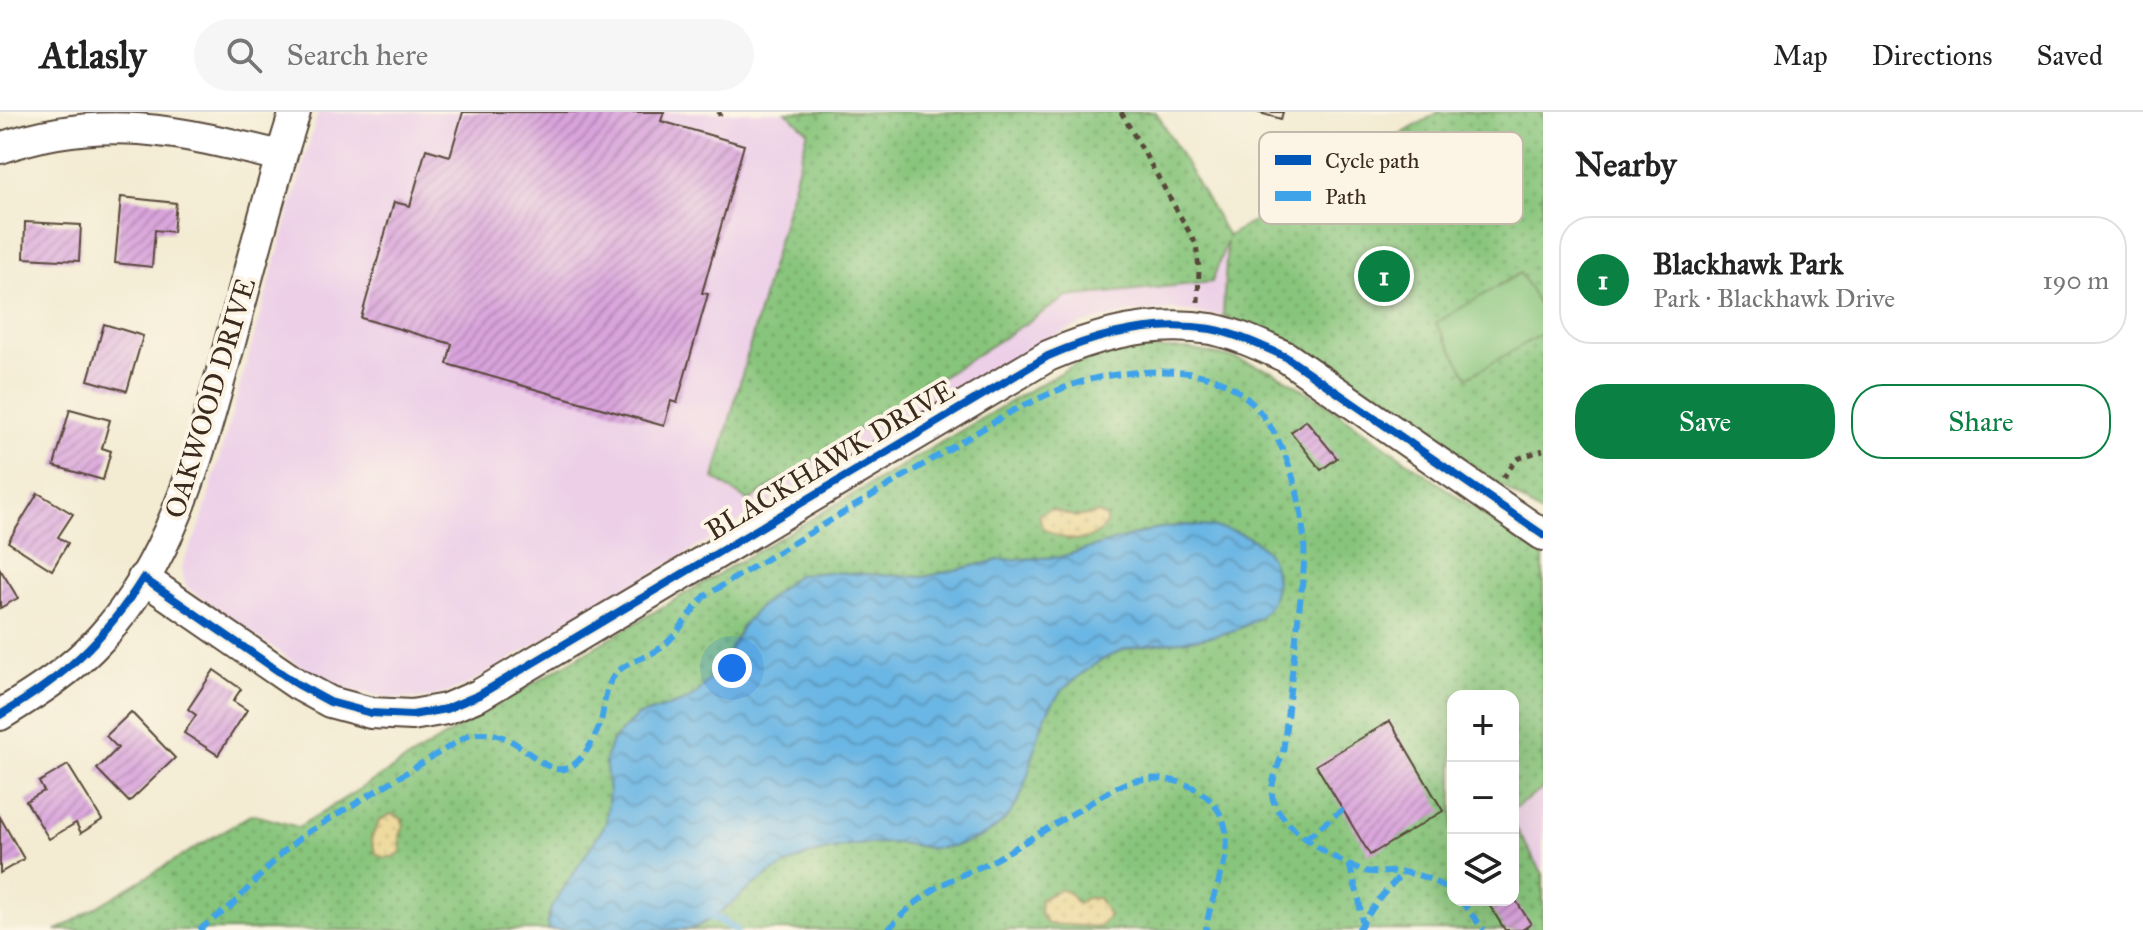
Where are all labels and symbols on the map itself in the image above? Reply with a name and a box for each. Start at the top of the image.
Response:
legend [1259,132,1523,224]
text: Cycle path [1325,147,1420,174]
text: Path [1325,183,1367,210]
pin: 1 [1358,246,1410,306]
street label: OAKWOOD DRIVE [157,274,263,522]
street label: BLACKHAWK DRIVE [699,372,961,548]
your location [712,648,752,688]

